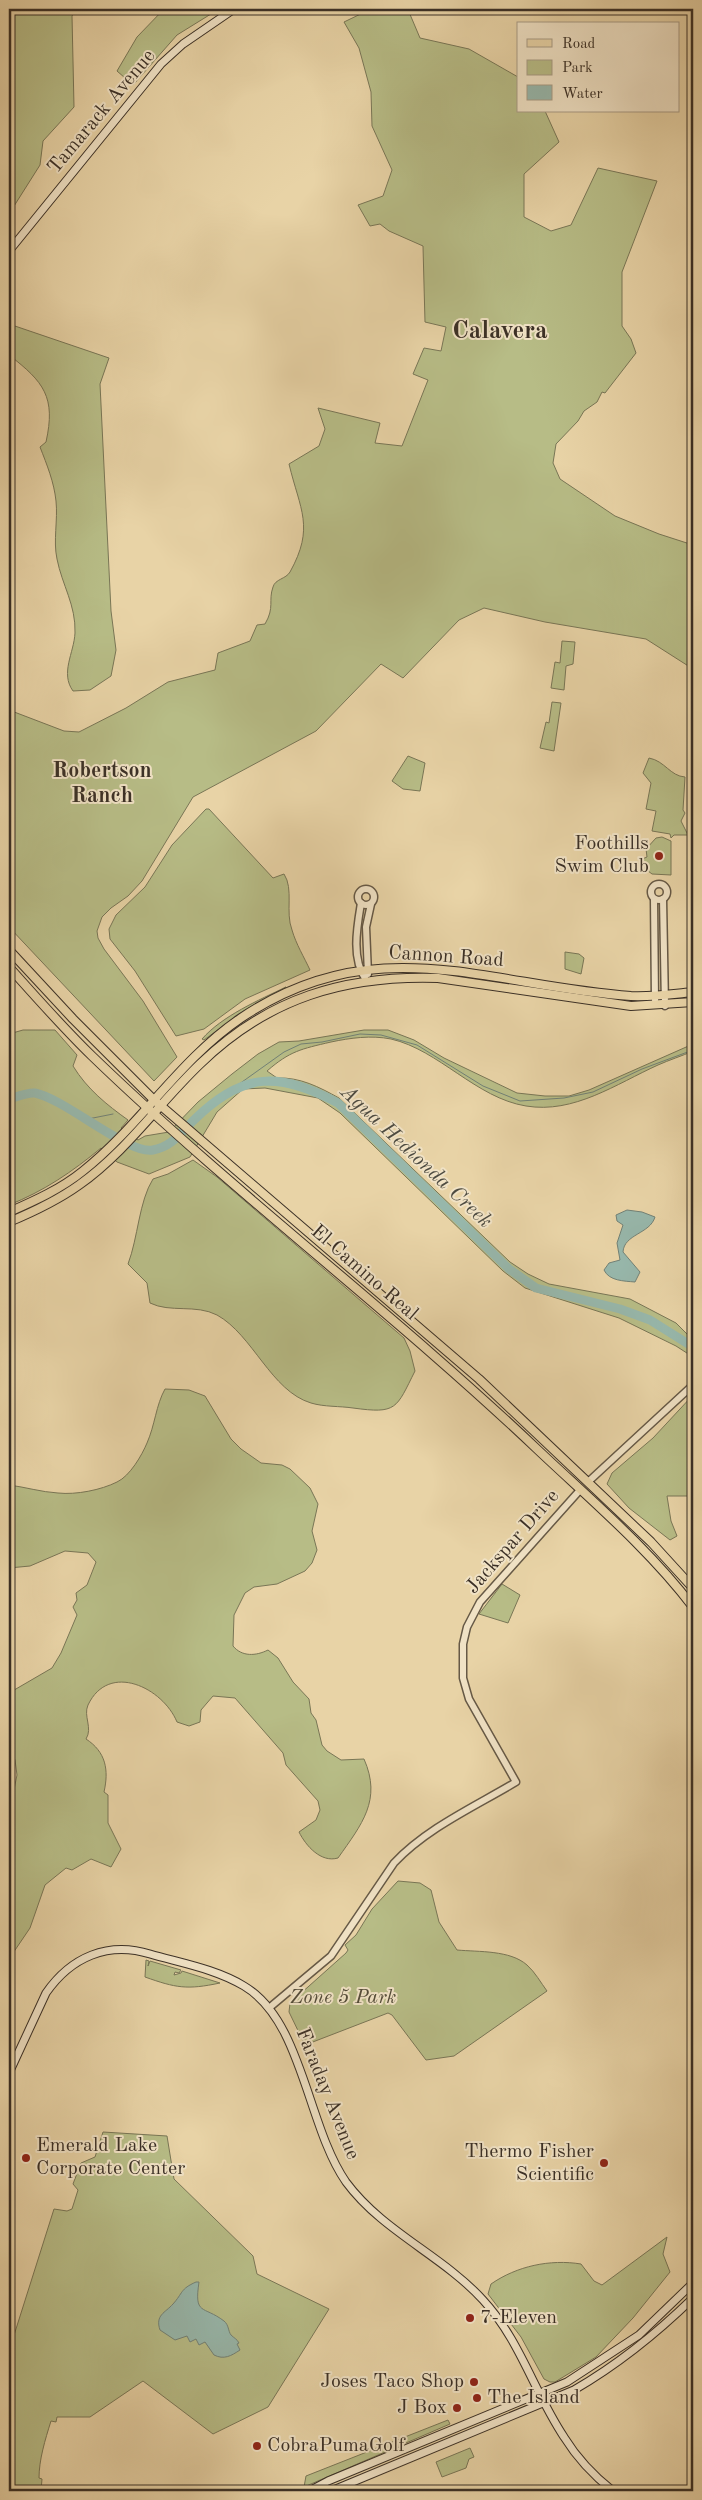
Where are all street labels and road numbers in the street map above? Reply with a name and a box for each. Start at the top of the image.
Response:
street label: Tamarack Avenue [44,46,160,178]
street label: Cannon Road [388,943,504,971]
street label: El Camino Real [307,1221,421,1325]
street label: Jackspar Drive [463,1486,563,1598]
street label: Faraday Avenue [292,2025,362,2163]

